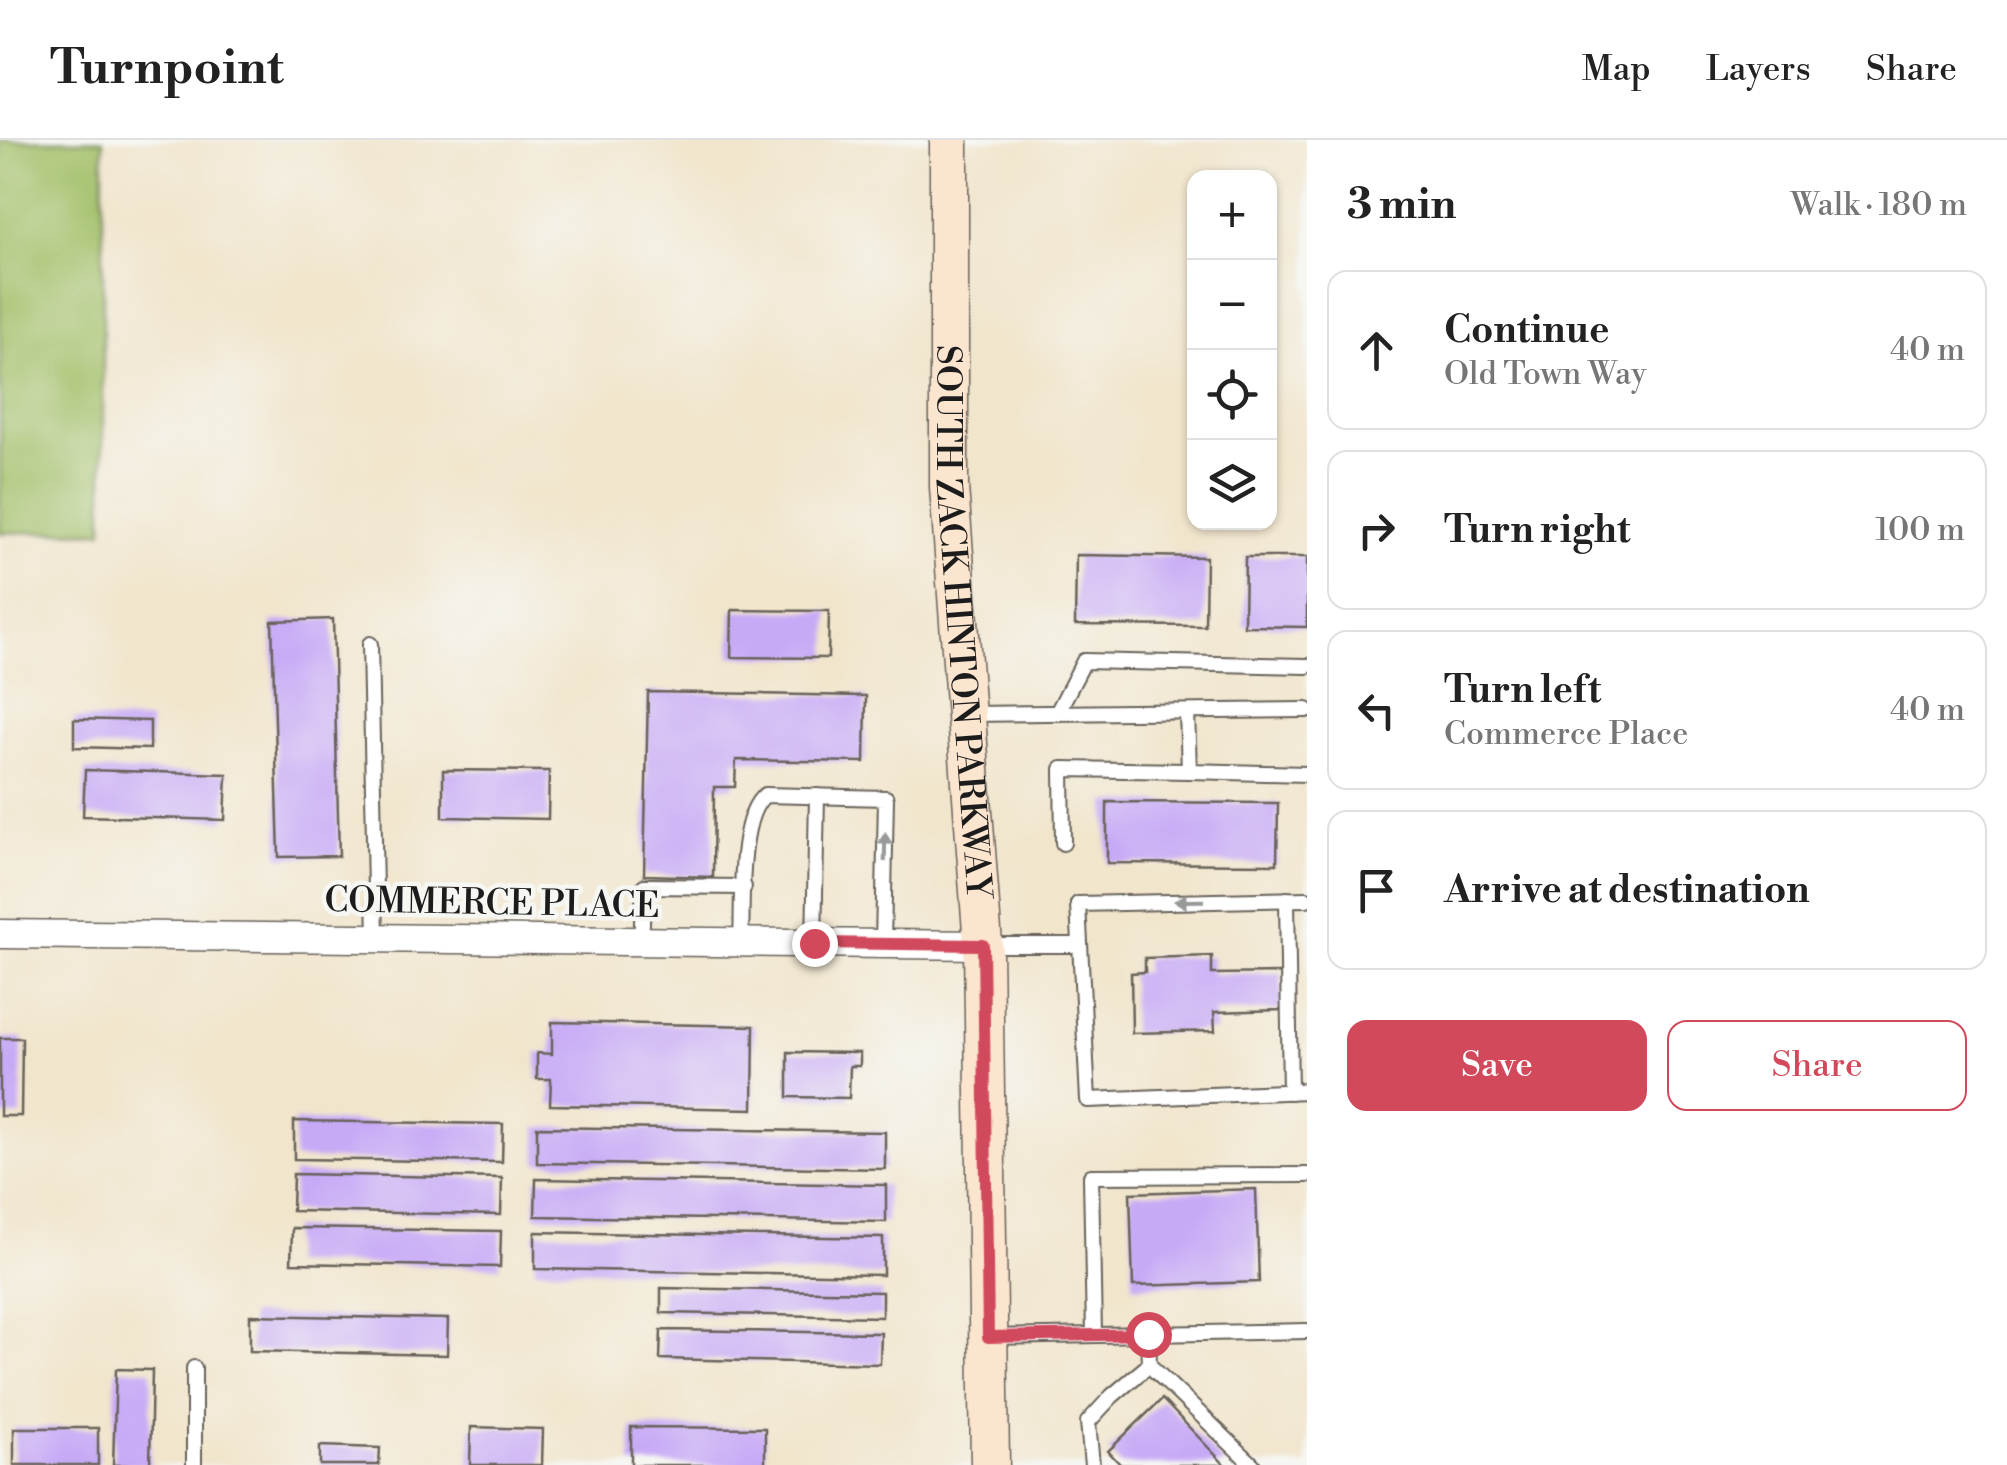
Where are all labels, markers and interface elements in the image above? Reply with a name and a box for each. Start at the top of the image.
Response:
text: Turnpoint [50,39,284,99]
text: Map [1582,48,1651,91]
text: Layers [1706,48,1811,91]
text: Share [1866,48,1957,91]
map controls [1187,170,1277,530]
button: + [1187,170,1277,260]
text: 3 min [1347,179,1456,232]
text: Walk · 180 m [1791,185,1967,225]
button: − [1187,260,1277,350]
text: Continue [1444,307,1609,354]
icon: ahead [1349,323,1404,378]
text: 40 m [1890,330,1965,370]
street label: SOUTH ZACK HINTON PARKWAY [925,345,1000,902]
button: locate [1187,350,1277,440]
text: Old Town Way [1444,354,1646,394]
button: layers [1187,440,1277,530]
icon: right [1349,503,1404,558]
text: Turn right [1444,507,1630,554]
text: 100 m [1875,510,1965,550]
text: Turn left [1444,667,1601,714]
icon: left [1349,683,1404,738]
text: 40 m [1890,690,1965,730]
text: Commerce Place [1444,714,1688,754]
one-way arrow [877,830,893,862]
icon: arrive [1349,863,1404,918]
text: Arrive at destination [1444,867,1810,914]
street label: COMMERCE PLACE [324,879,660,928]
one-way arrow [1173,894,1205,910]
route end [792,921,838,967]
button: Save [1347,1020,1647,1111]
button: Share [1667,1020,1967,1111]
route start [1126,1312,1172,1358]

